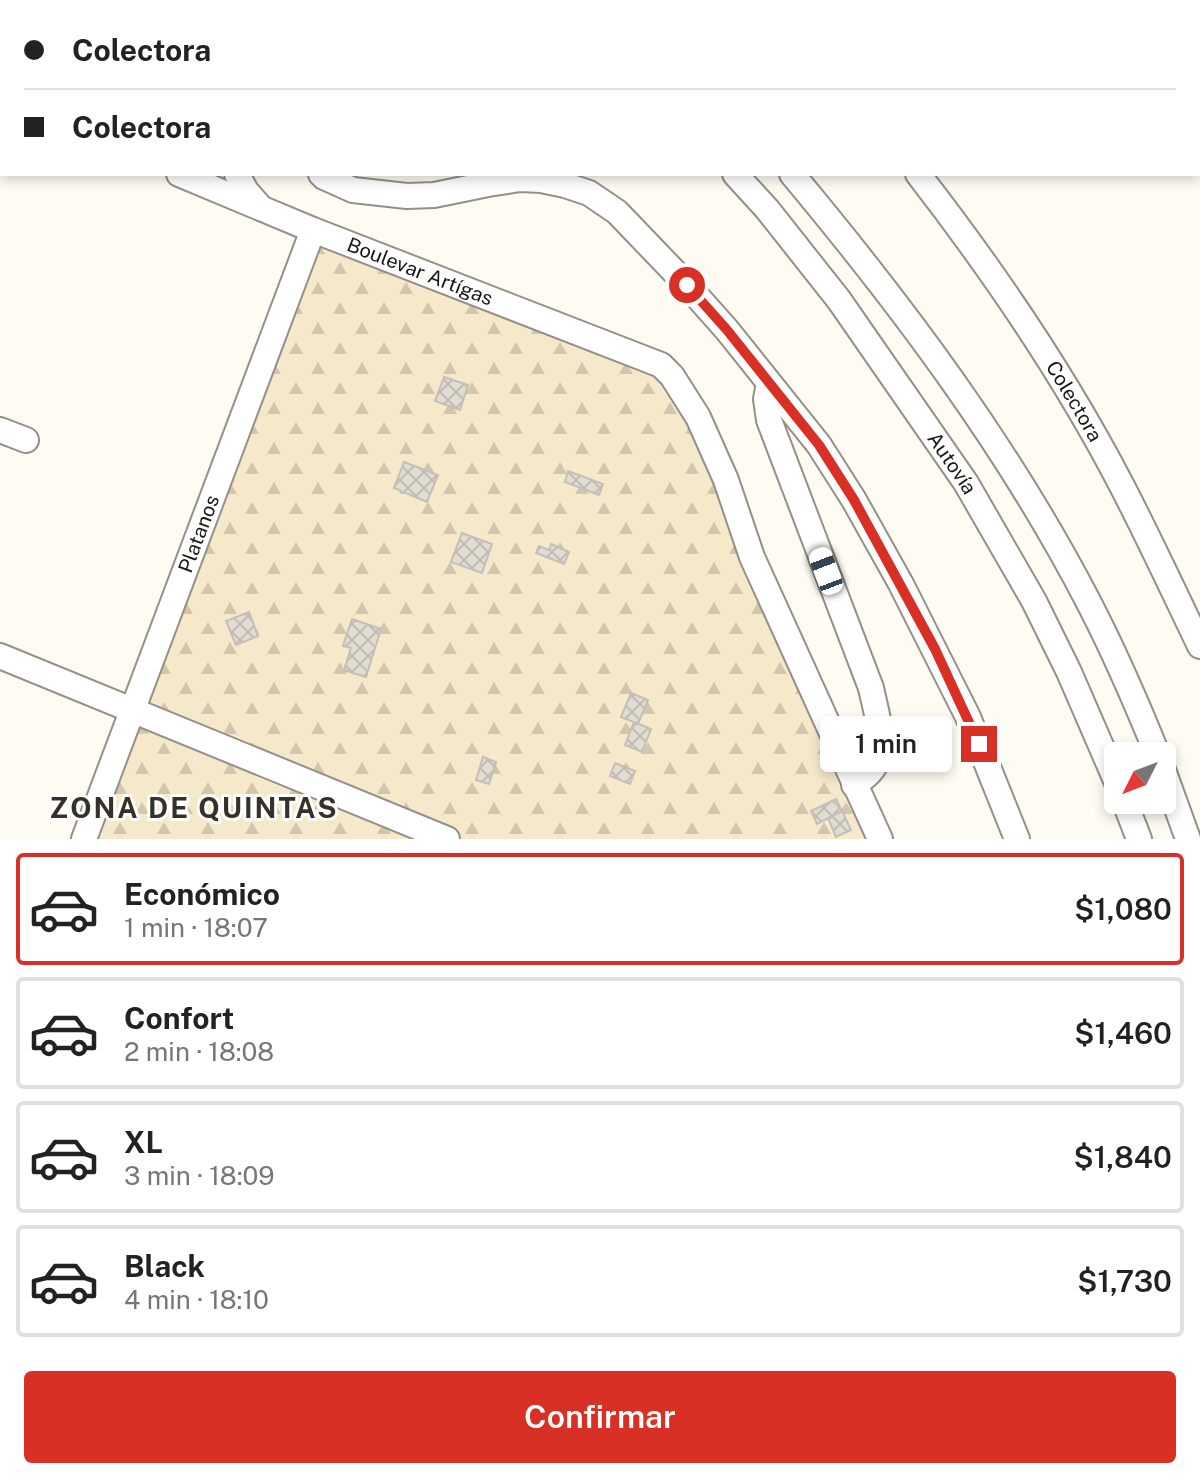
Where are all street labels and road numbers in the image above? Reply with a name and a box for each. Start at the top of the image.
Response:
street label: Boulevar Artígas [344,232,496,311]
street label: Colectora [1041,356,1108,446]
street label: Autovía [922,427,982,498]
street label: Platanos [173,492,224,576]

